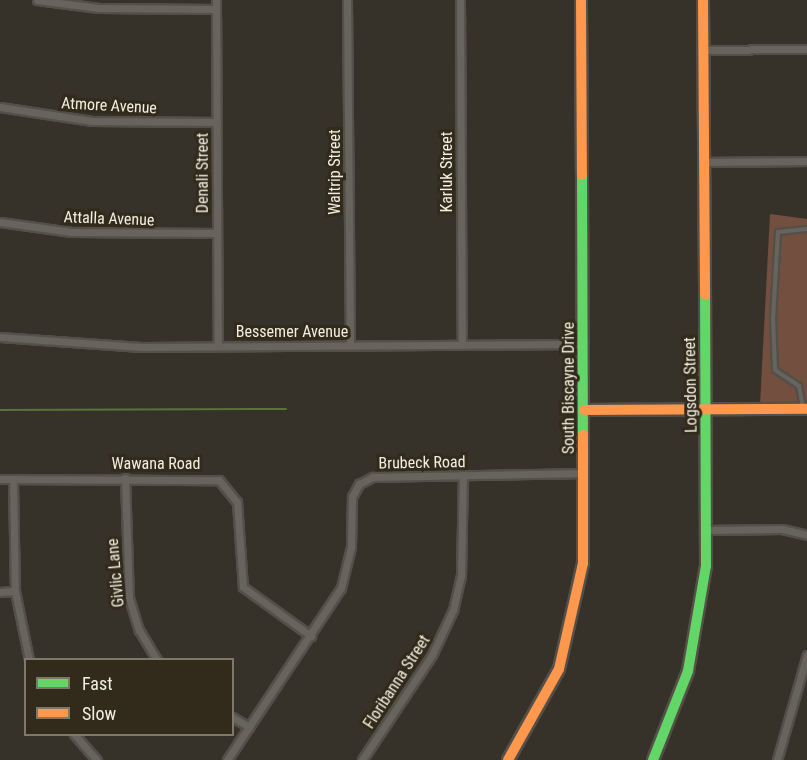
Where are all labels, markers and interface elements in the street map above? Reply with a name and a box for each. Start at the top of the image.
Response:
street label: Atmore Avenue [61,94,157,118]
street label: Waltrip Street [325,129,345,215]
street label: Karluk Street [437,131,457,213]
street label: Denali Street [193,133,213,213]
street label: Attalla Avenue [63,208,155,230]
street label: Bessemer Avenue [236,322,348,342]
street label: South Biscayne Drive [559,322,579,454]
street label: Logsdon Street [681,337,701,433]
street label: Brubeck Road [378,453,466,473]
street label: Wawana Road [112,454,200,474]
street label: Givlic Lane [103,538,129,608]
street label: Floribanna Street [360,632,434,732]
legend [24,658,234,736]
text: Fast [82,673,113,694]
text: Slow [82,703,116,724]

